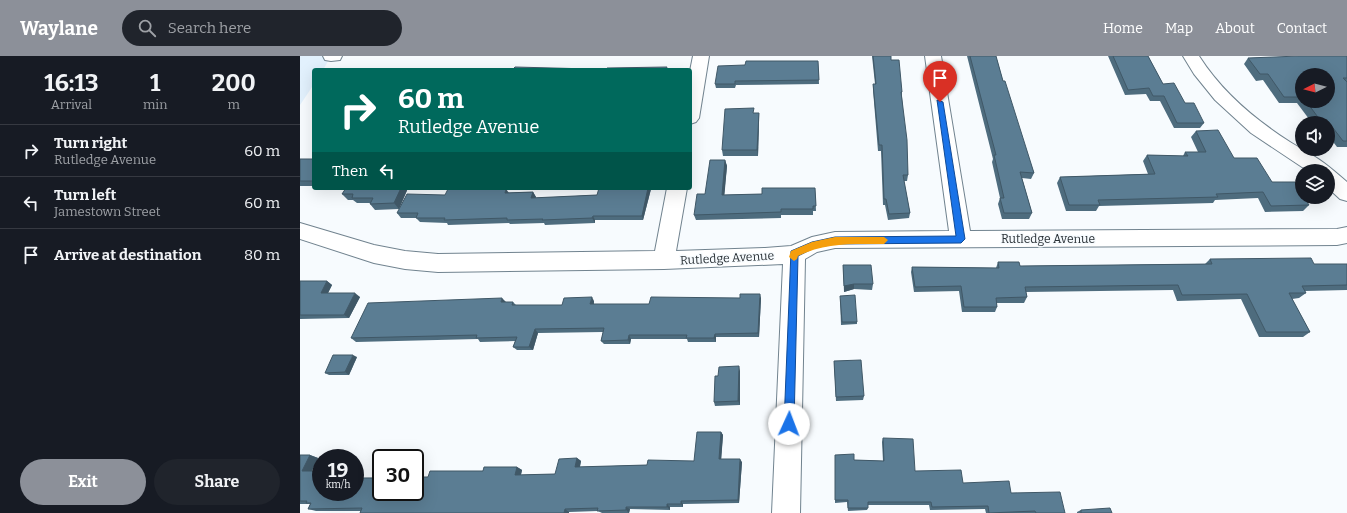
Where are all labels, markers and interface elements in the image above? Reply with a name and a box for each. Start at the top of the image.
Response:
search box [122,10,402,46]
text: Waylane [20,17,98,40]
icon: search [136,17,158,39]
text: Search here [168,19,251,37]
text: Home [1103,20,1143,37]
text: Map [1165,20,1193,37]
text: About [1215,20,1255,37]
text: Contact [1277,20,1327,37]
pin [923,61,957,102]
icon: arrive [929,67,951,89]
north arrow [1295,68,1335,108]
map controls [1295,68,1335,204]
text: 16:13 [44,69,99,97]
text: 1 [150,69,160,97]
text: 200 [212,69,256,97]
text: 60 m [398,82,464,115]
icon: right [332,84,384,136]
text: Arrival [51,97,92,112]
text: min [143,97,167,112]
text: m [228,97,240,112]
text: Rutledge Avenue [398,116,539,138]
button: sound [1295,116,1335,156]
text: Turn right [54,134,127,152]
icon: right [20,140,42,162]
text: 60 m [244,142,280,160]
text: Rutledge Avenue [54,152,156,167]
icon: left [376,160,398,182]
text: Then [332,162,368,180]
button: layers [1295,164,1335,204]
text: Turn left [54,186,116,204]
icon: left [20,192,42,214]
text: 60 m [244,194,280,212]
text: Jamestown Street [54,204,160,219]
street label: Rutledge Avenue [1001,232,1095,246]
icon: arrive [20,244,42,266]
text: Arrive at destination [54,246,201,264]
text: 80 m [244,246,280,264]
street label: Rutledge Avenue [680,249,774,267]
position arrow [768,403,810,445]
speed limit sign: 30 [372,449,424,501]
text: 19 [328,458,348,482]
button: Exit [20,459,146,505]
button: Share [154,459,280,505]
text: km/h [326,479,350,491]

